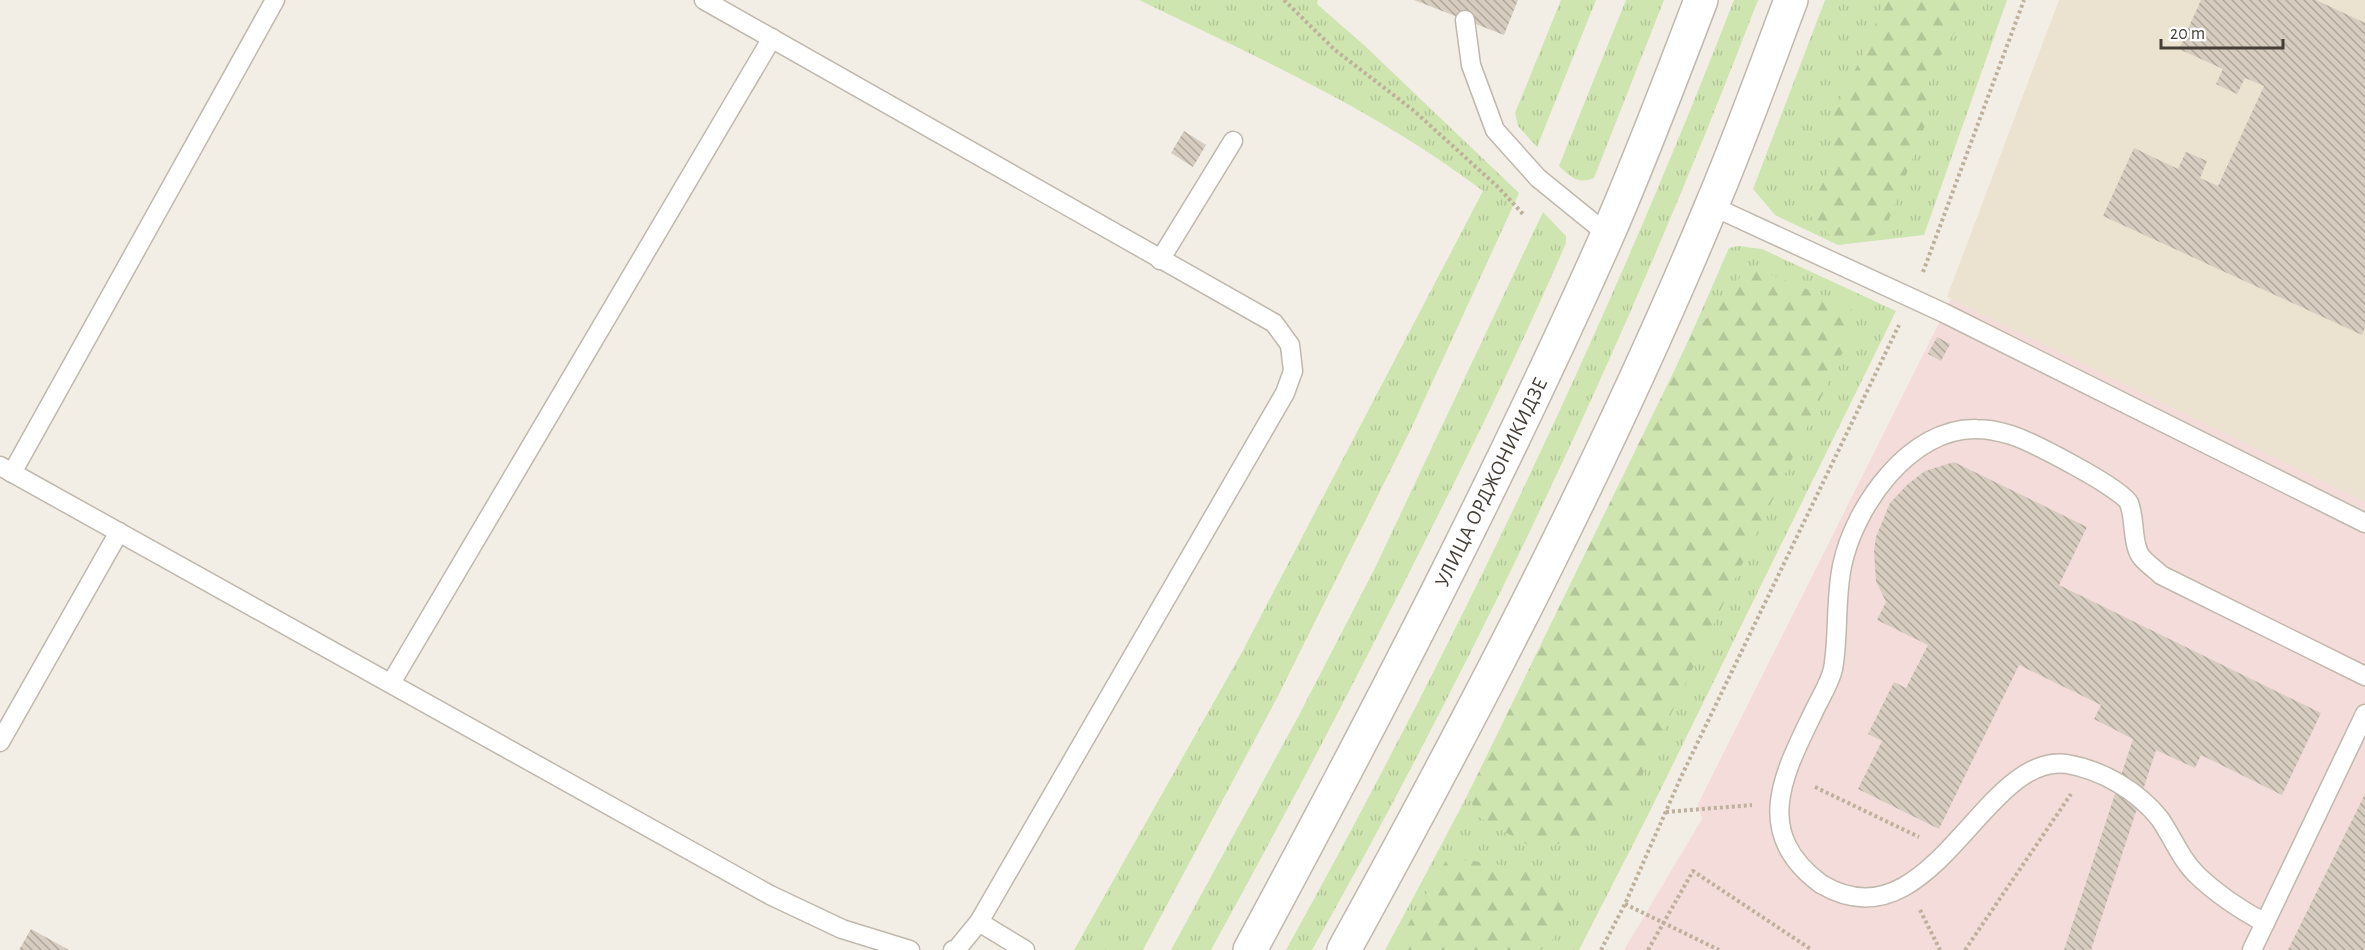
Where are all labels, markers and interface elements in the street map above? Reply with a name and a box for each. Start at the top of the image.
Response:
scale bar [2161,12,2282,50]
text: 20 m [2170,25,2205,43]
street label: УЛИЦА ОРДЖОНИКИДЗЕ [1431,374,1551,590]

